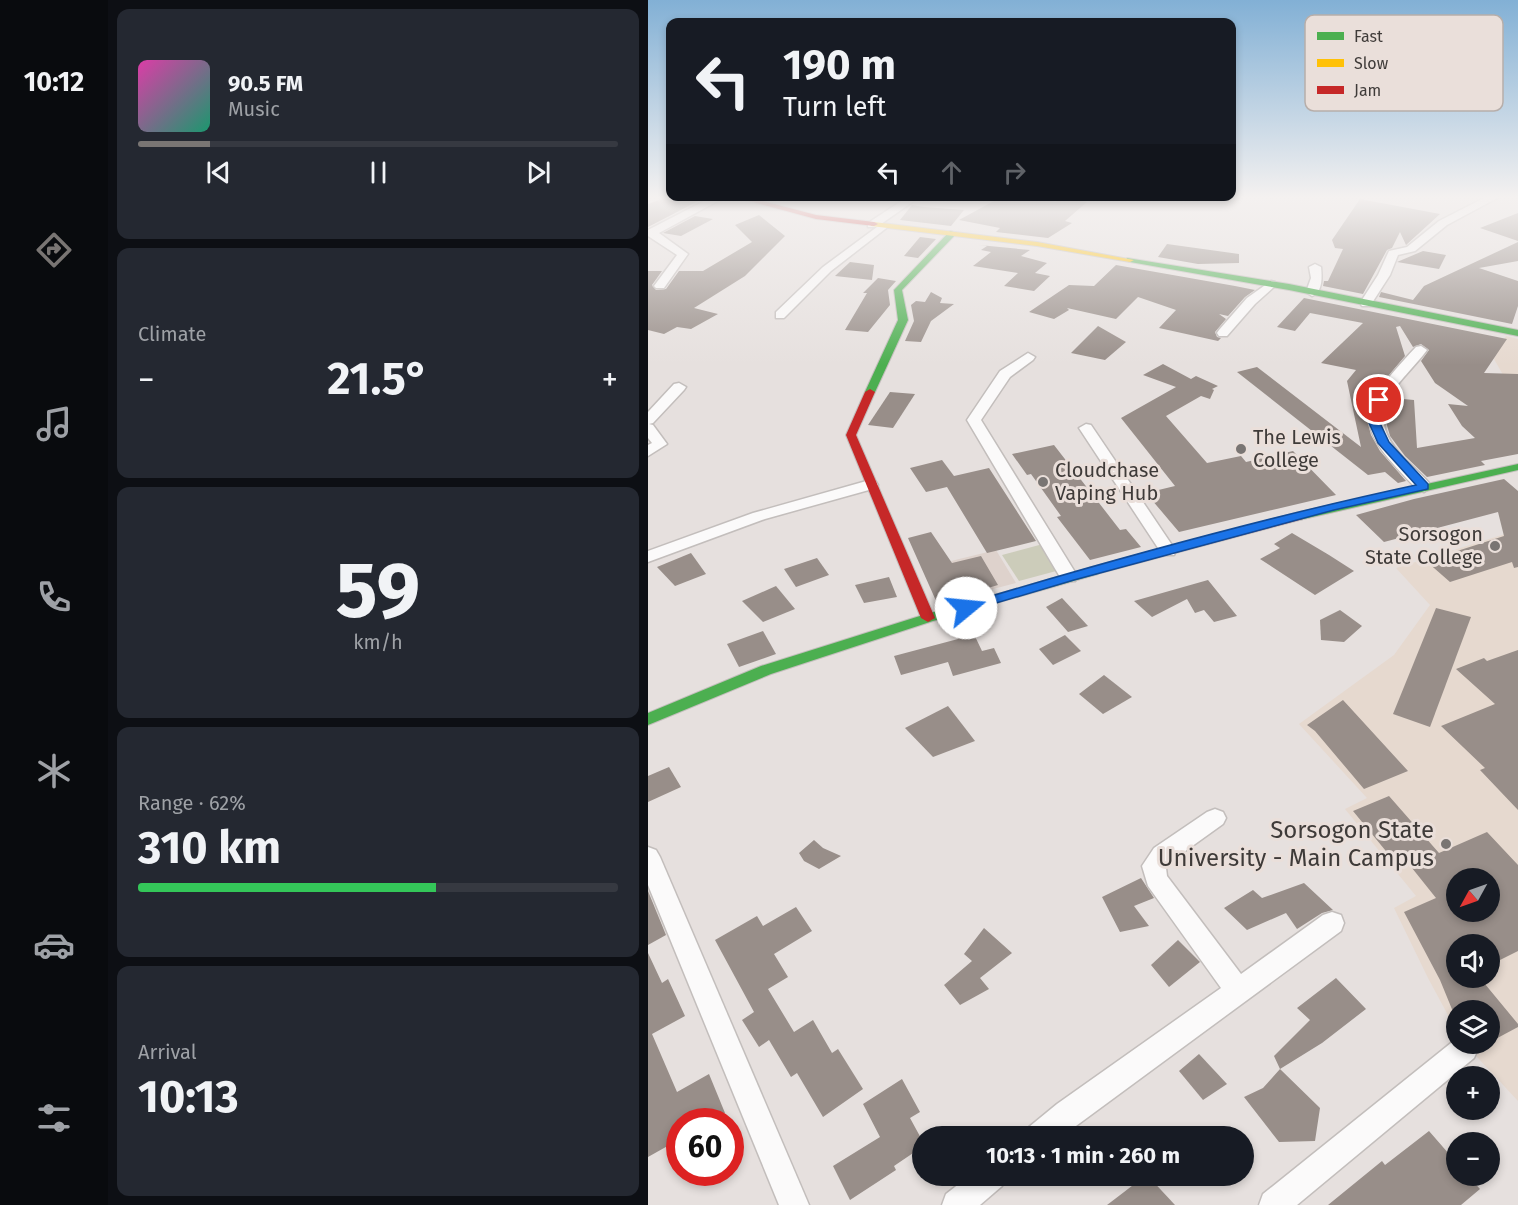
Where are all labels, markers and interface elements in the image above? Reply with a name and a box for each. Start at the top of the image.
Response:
legend [1305,15,1503,111]
text: Fast [1354,27,1383,46]
text: 190 m [783,40,896,90]
icon: left [684,42,762,120]
text: Slow [1354,54,1389,73]
text: 10:12 [24,66,84,98]
text: 90.5 FM [228,70,303,97]
text: Jam [1354,81,1381,100]
text: Turn left [783,91,886,123]
text: Music [228,97,280,121]
icon: previous [202,156,235,189]
icon: pause [362,156,395,189]
icon: next [522,156,555,189]
icon: left [872,156,905,189]
icon: ahead [935,156,968,189]
icon: right [998,156,1031,189]
icon: directions [33,229,75,271]
text: Climate [138,322,206,346]
text: 21.5° [327,352,429,406]
text: − [138,360,155,400]
text: + [602,360,618,400]
pin [1353,374,1404,425]
icon: arrive [1362,383,1395,416]
icon: music [33,403,75,445]
place label: The Lewis College [1253,425,1341,472]
marker: The Lewis College [1234,442,1248,456]
place label: Cloudchase Vaping Hub [1055,458,1159,505]
marker: Cloudchase Vaping Hub [1036,475,1050,489]
place label: Sorsogon State College [1365,522,1483,569]
marker: Sorsogon State College [1488,539,1502,553]
text: 59 [336,544,420,638]
icon: phone [33,576,75,618]
position arrow [934,576,998,640]
text: km/h [353,630,403,654]
icon: climate [33,750,75,792]
text: Range · 62% [138,791,246,815]
place label: Sorsogon State University - Main Campus [1158,816,1434,872]
text: 310 km [138,821,281,875]
marker: Sorsogon State University - Main Campus [1439,837,1453,851]
north arrow [1446,868,1500,922]
map controls [1446,868,1500,1186]
icon: car [33,924,75,966]
button: sound [1446,934,1500,988]
button: layers [1446,1000,1500,1054]
text: Arrival [138,1040,197,1064]
button: + [1446,1066,1500,1120]
text: 10:13 [138,1070,239,1124]
icon: filters [33,1097,75,1139]
speed limit sign: 60 [666,1108,744,1186]
button: − [1446,1132,1500,1186]
text: 10:13 · 1 min · 260 m [986,1142,1180,1169]

